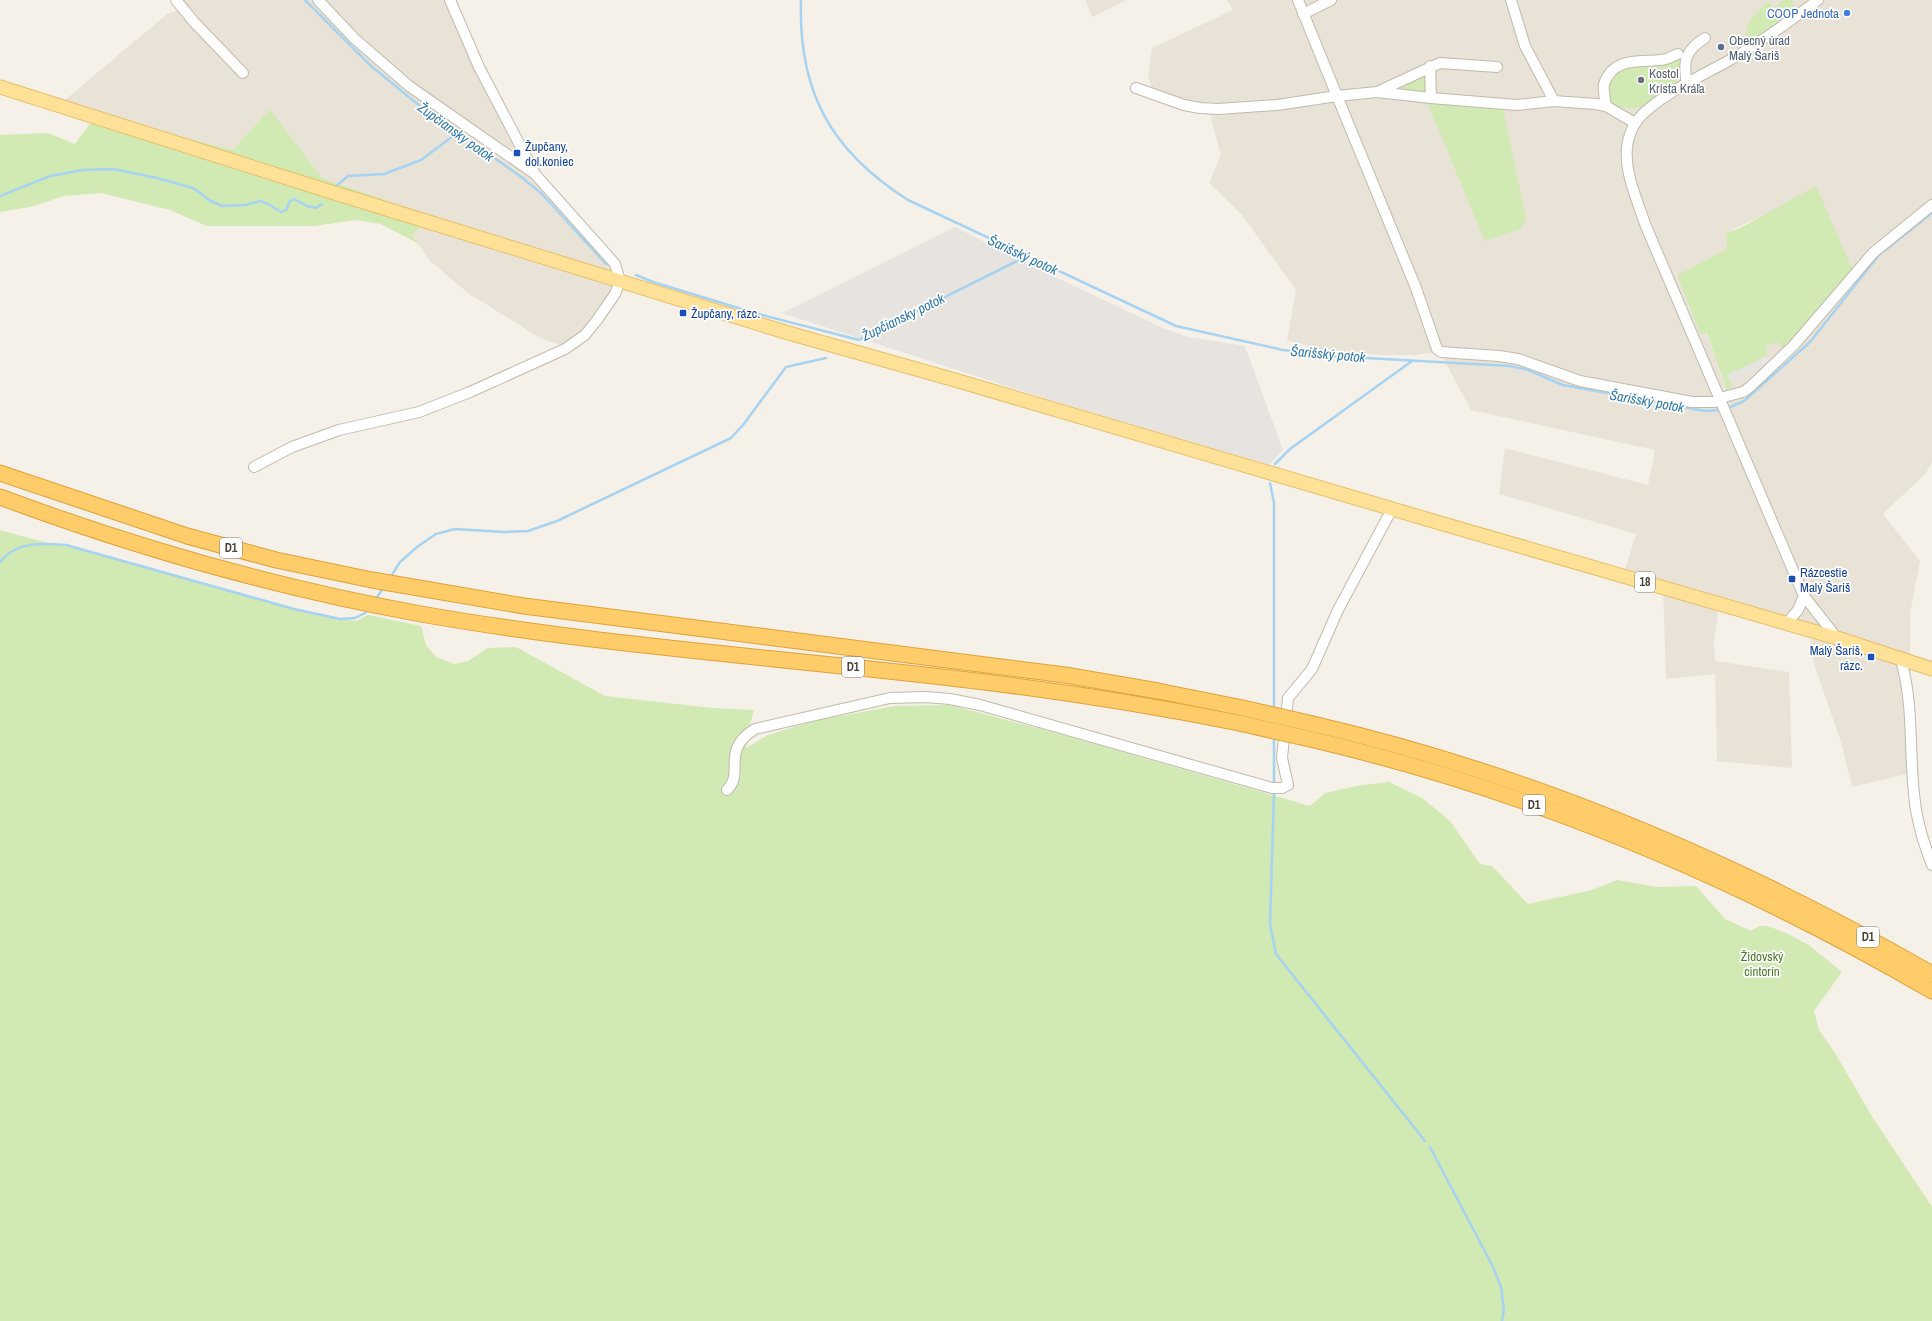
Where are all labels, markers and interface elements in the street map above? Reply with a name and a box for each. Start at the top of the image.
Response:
place label: COOP Jednota [1767,5,1839,22]
marker: COOP Jednota [1842,8,1852,18]
place label: Obecný úrad Malý Šariš [1729,32,1790,64]
marker: Obecný úrad Malý Šariš [1716,42,1726,52]
place label: Kostol Krista Kráľa [1649,65,1705,97]
marker: Kostol Krista Kráľa [1636,75,1646,85]
water label: Župčiansky potok [414,98,499,166]
place label: Župčany, dol.koniec [525,138,574,170]
marker: Župčany, dol.koniec [512,148,522,158]
water label: Šarišský potok [985,231,1062,280]
water label: Župčiansky potok [858,289,949,345]
place label: Župčany, rázc. [691,305,760,322]
marker: Župčany, rázc. [678,308,688,318]
water label: Šarišský potok [1290,342,1368,366]
water label: Šarišský potok [1608,386,1687,417]
road number: D1 [220,538,242,558]
place label: Rázcestie Malý Šariš [1800,564,1850,596]
road number: 18 [1635,572,1655,592]
marker: Rázcestie Malý Šariš [1787,574,1797,584]
place label: Malý Šariš, rázc. [1810,642,1863,674]
marker: Malý Šariš, rázc. [1866,652,1876,662]
road number: D1 [842,657,864,677]
road number: D1 [1523,795,1545,815]
road number: D1 [1857,927,1879,947]
park label: Židovský cintorín [1741,948,1784,980]

